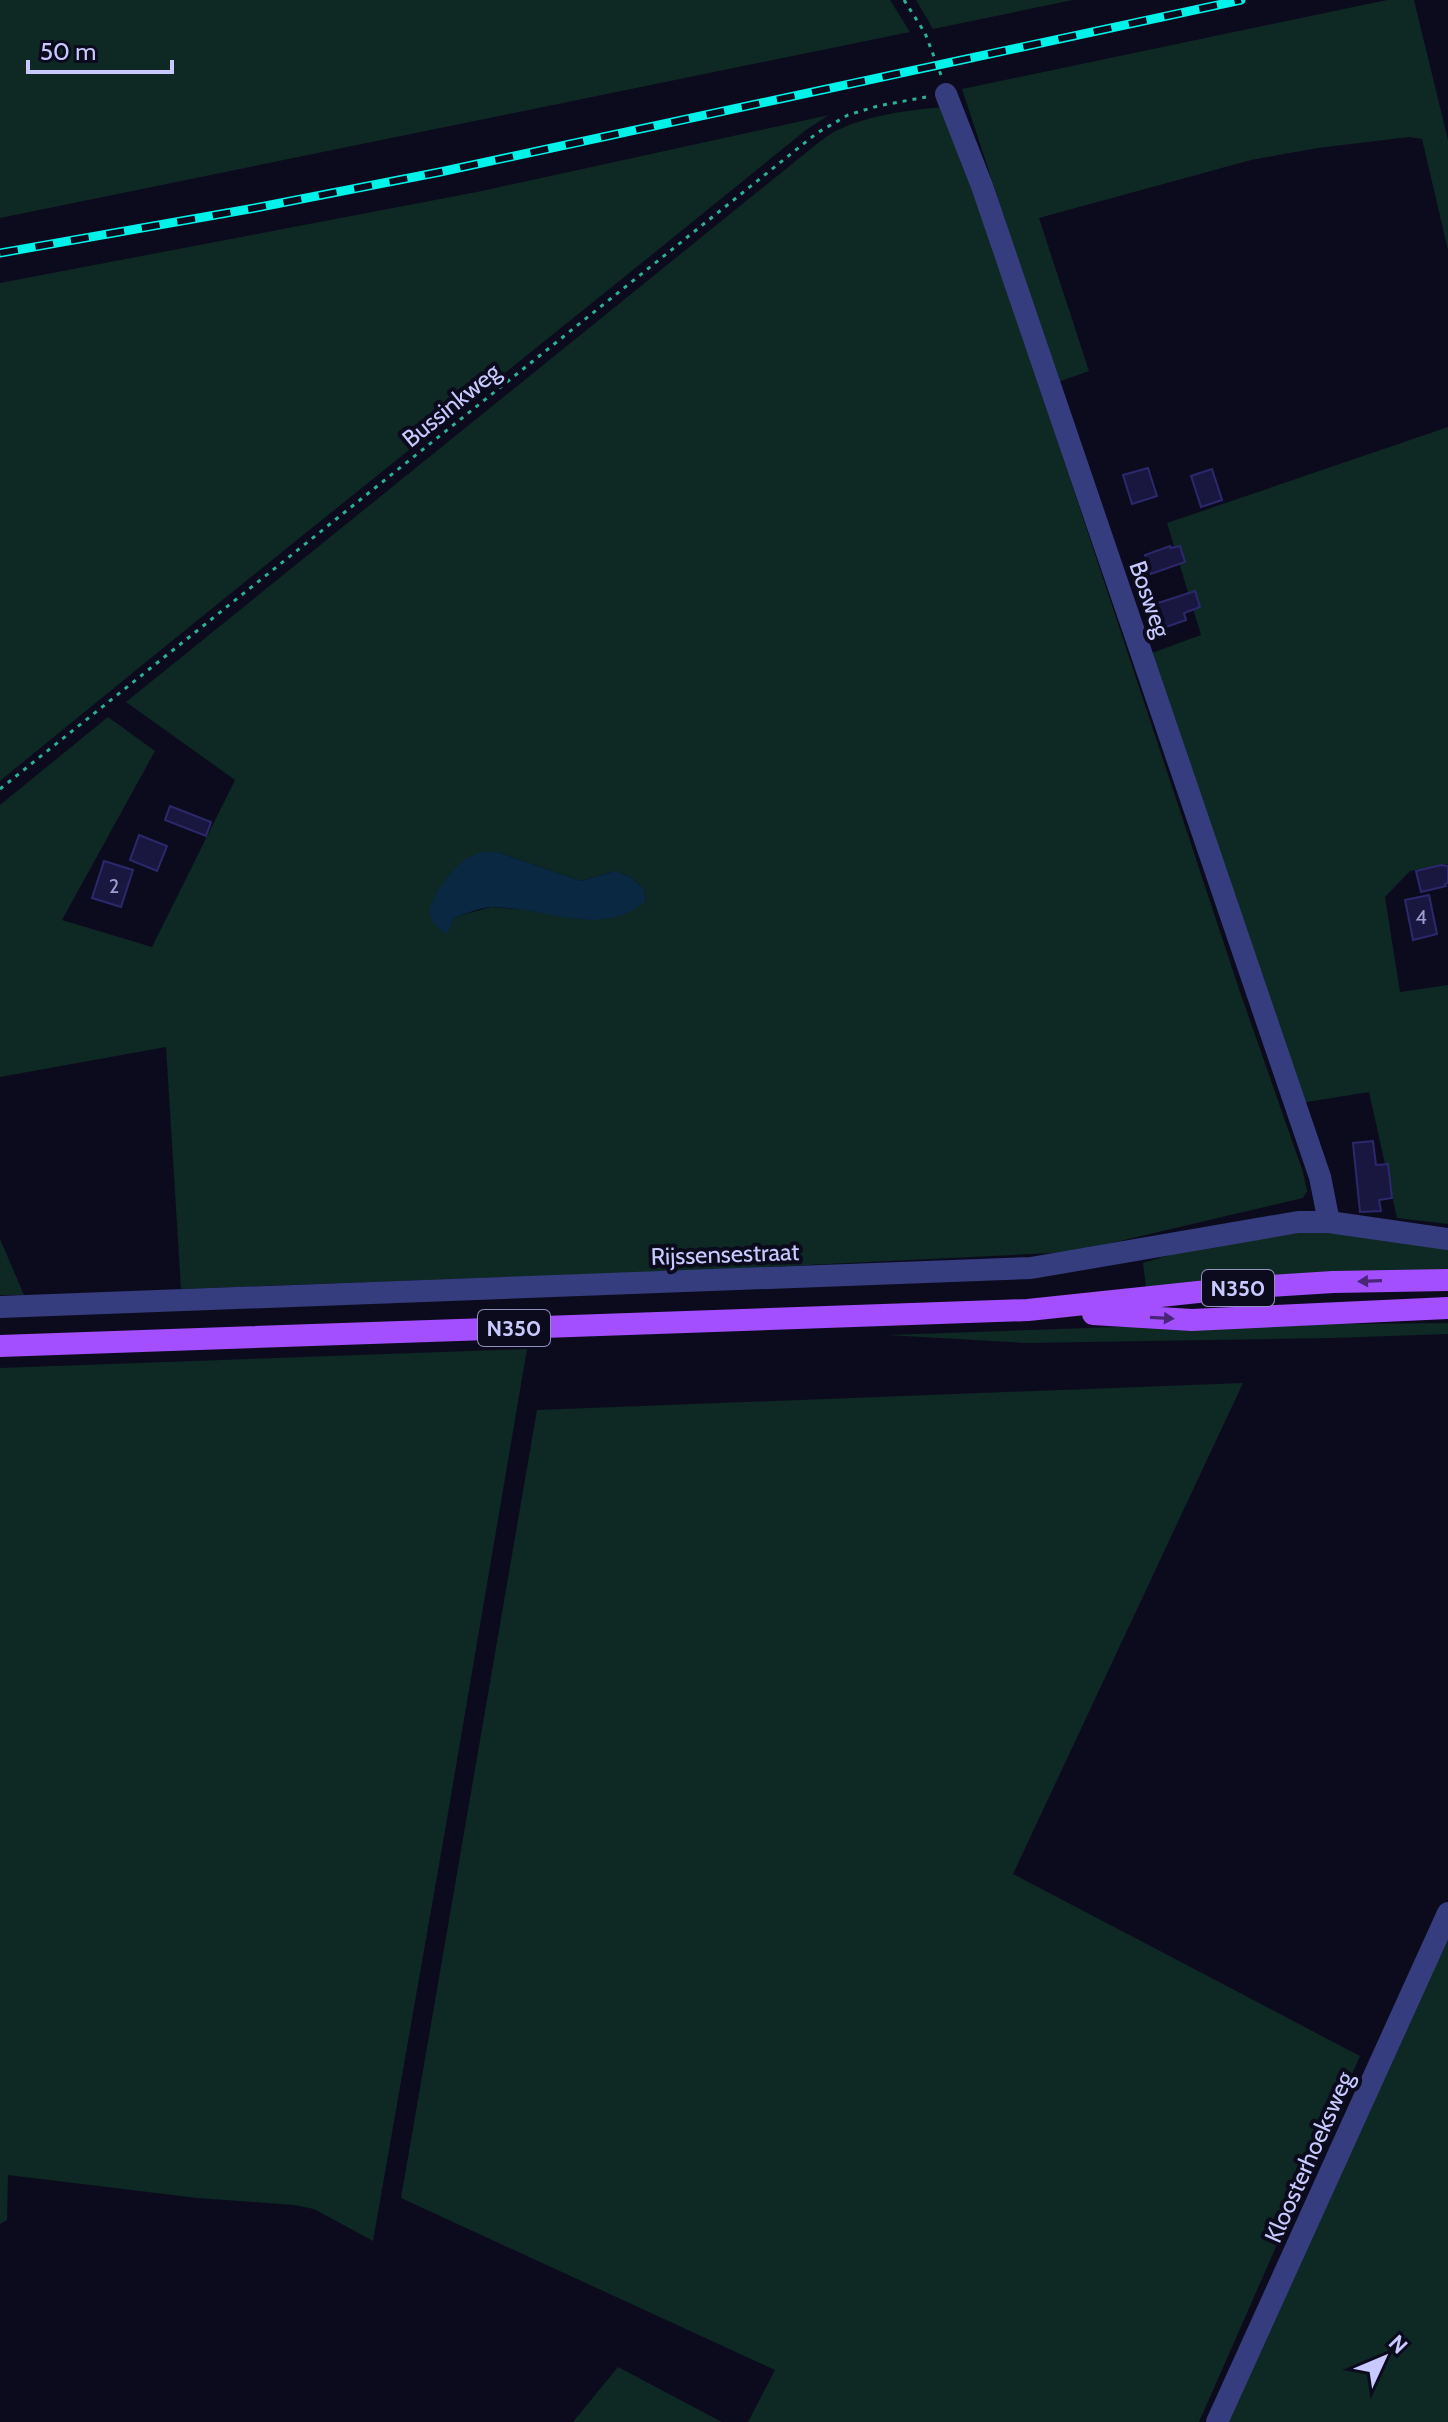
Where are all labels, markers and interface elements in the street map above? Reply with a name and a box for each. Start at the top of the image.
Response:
scale bar [28,24,172,74]
text: 50 m [40,37,96,66]
street label: Bussinkweg [396,356,507,453]
street label: Bosweg [1123,557,1177,642]
house number: 2 [109,874,119,898]
house number: 4 [1415,905,1427,929]
street label: Rijssensestraat [650,1237,800,1271]
road number: N350 [1202,1270,1274,1306]
one-way arrow [1357,1275,1382,1288]
road number: N350 [478,1310,550,1346]
one-way arrow [1150,1312,1175,1325]
street label: Kloosterhoeksweg [1258,2066,1360,2247]
north arrow [1344,2318,1424,2398]
text: N [1383,2329,1413,2359]

